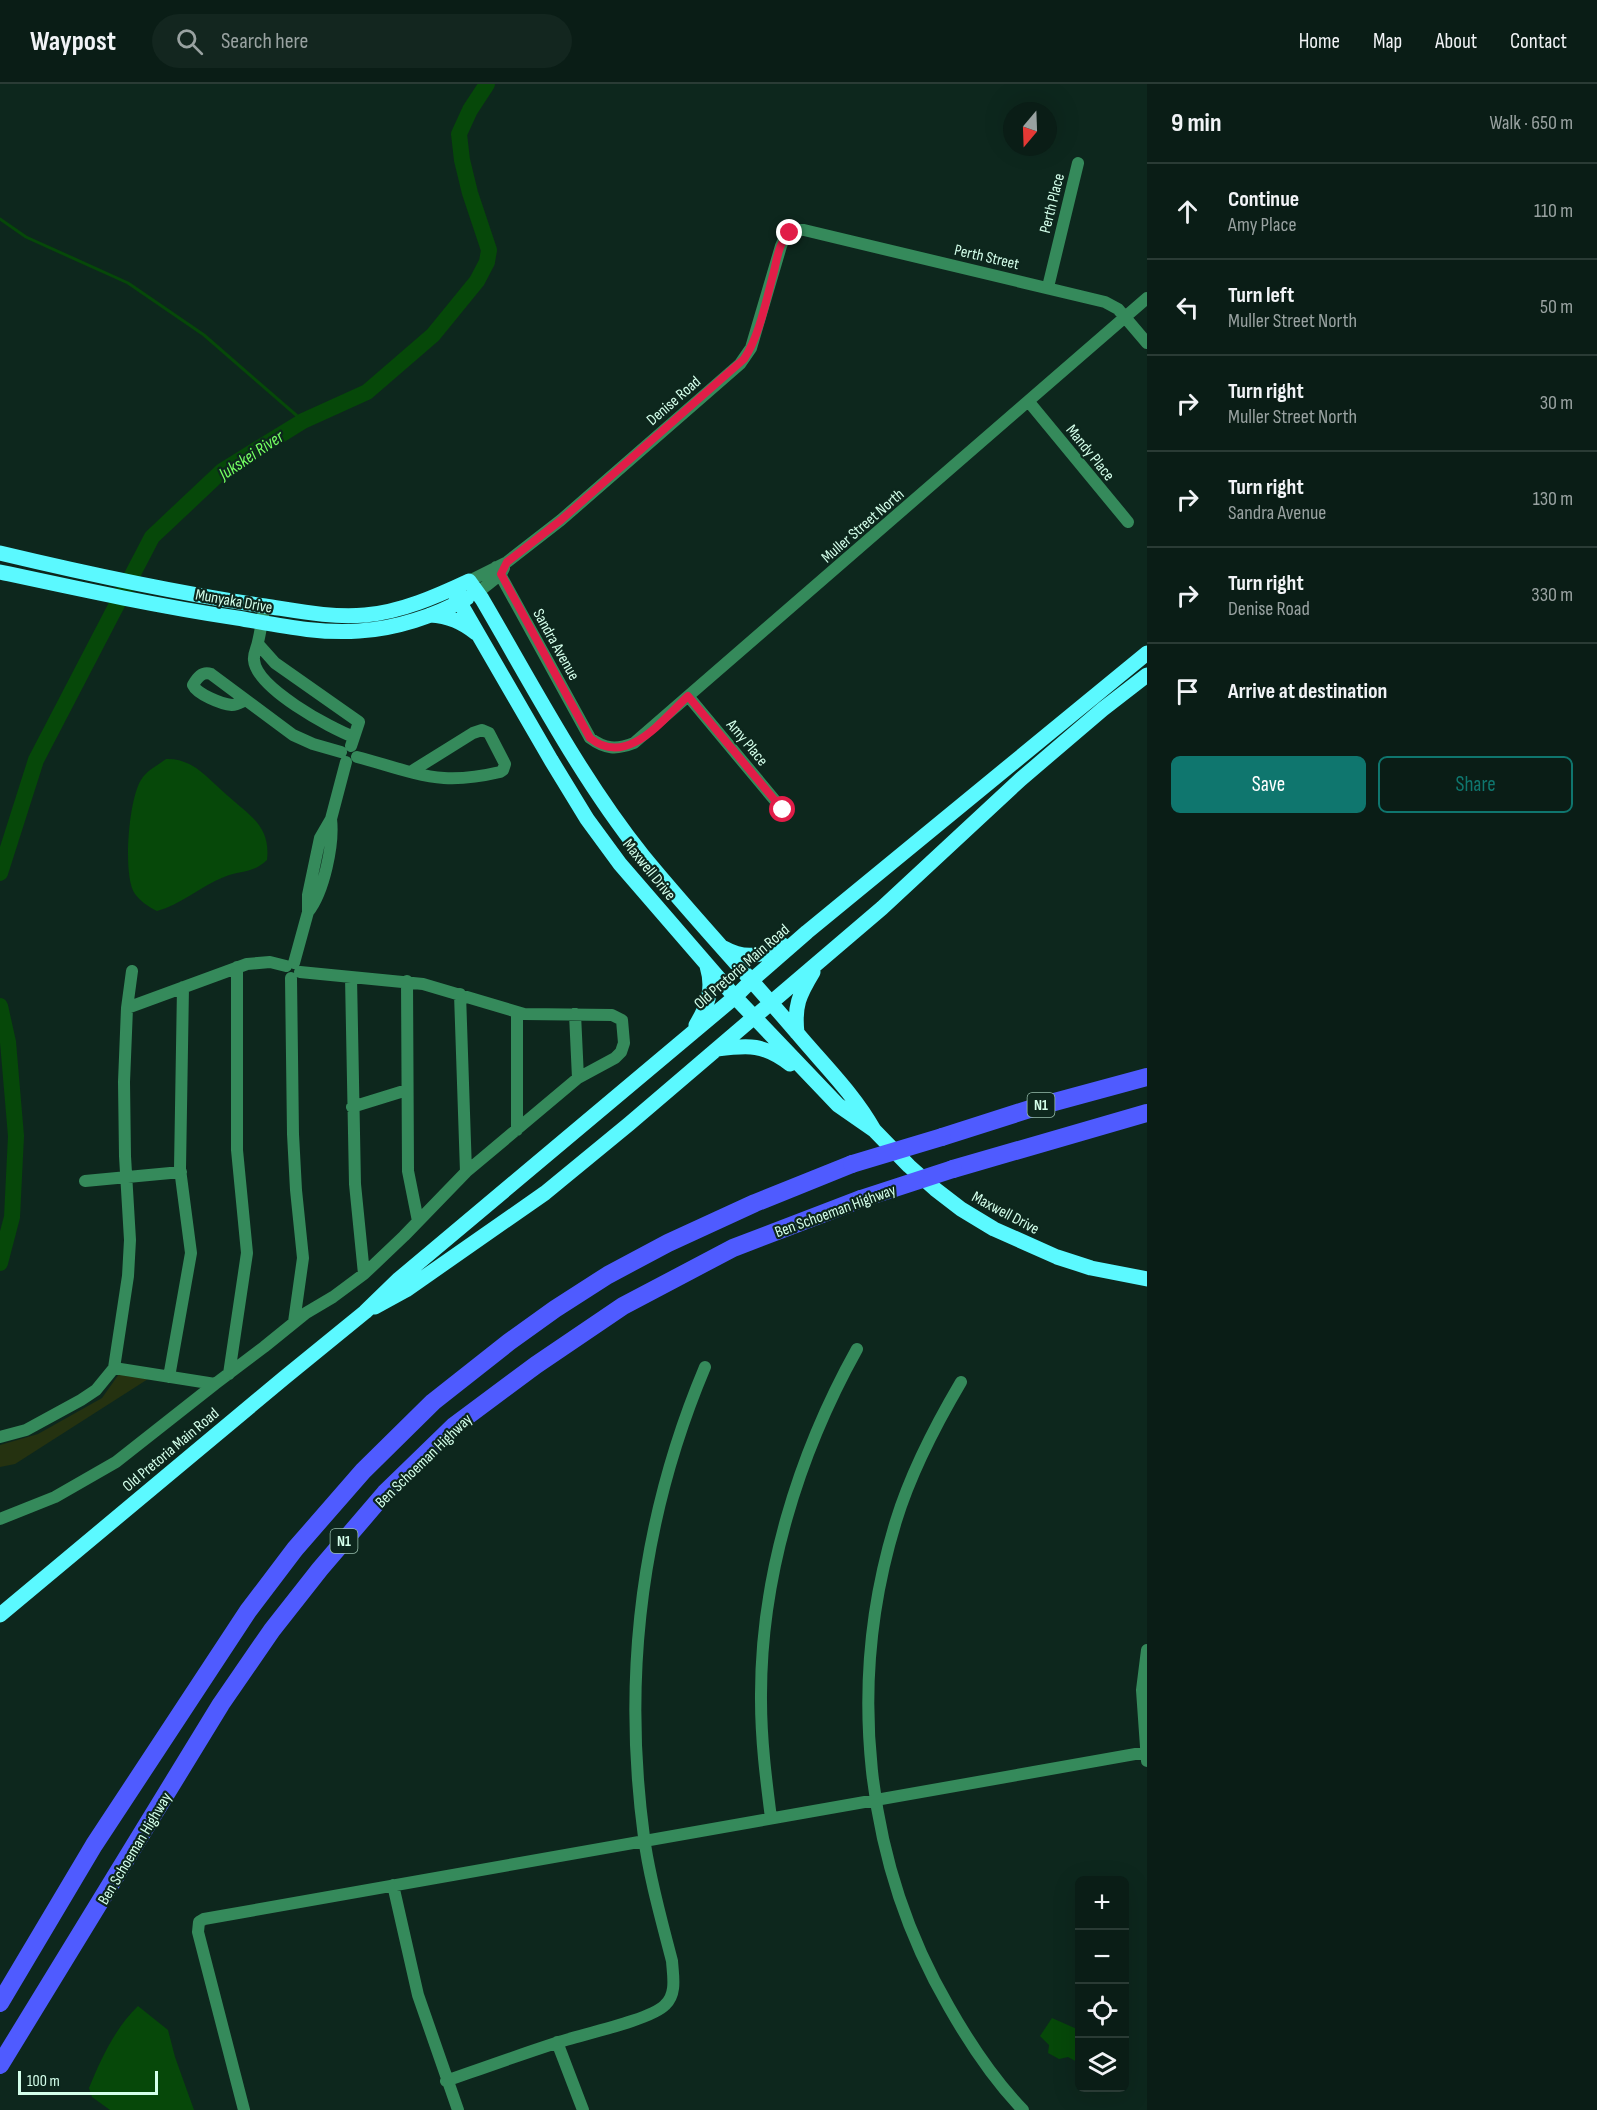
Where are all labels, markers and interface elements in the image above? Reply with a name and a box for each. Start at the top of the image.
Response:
search box [152,14,572,68]
text: Waypost [30,25,116,58]
icon: search [173,25,206,58]
text: Search here [221,28,308,55]
text: Home [1299,29,1340,54]
text: Map [1373,29,1402,54]
text: About [1435,29,1477,54]
text: Contact [1510,29,1567,54]
north arrow [1003,102,1057,156]
text: 9 min [1171,108,1221,139]
text: Walk · 650 m [1489,111,1573,135]
street label: Perth Place [1036,172,1069,235]
text: Continue [1228,186,1299,213]
icon: ahead [1171,195,1204,228]
text: 110 m [1534,199,1573,223]
text: Amy Place [1228,213,1296,237]
route end [776,219,802,245]
street label: Perth Street [952,241,1021,274]
text: Turn left [1228,282,1294,309]
icon: left [1171,291,1204,324]
text: 50 m [1540,295,1573,319]
text: Muller Street North [1228,309,1357,333]
street label: Denise Road [643,372,705,430]
text: Turn right [1228,378,1304,405]
icon: right [1171,387,1204,420]
text: 30 m [1540,391,1573,415]
text: Muller Street North [1228,405,1357,429]
street label: Mandy Place [1062,421,1118,485]
water label: Jukskei River [214,426,288,485]
text: Turn right [1228,474,1304,501]
icon: right [1171,483,1204,516]
street label: Muller Street North [818,485,908,567]
text: 130 m [1533,487,1573,511]
text: Sandra Avenue [1228,501,1326,525]
text: Turn right [1228,570,1304,597]
icon: right [1171,579,1204,612]
text: 330 m [1531,583,1573,607]
street label: Munyaka Drive [194,585,274,618]
text: Denise Road [1228,597,1310,621]
street label: Sandra Avenue [528,606,583,684]
icon: arrive [1171,675,1204,708]
text: Arrive at destination [1228,678,1387,705]
street label: Amy Place [721,715,772,770]
button: Save [1171,756,1366,813]
button: Share [1378,756,1573,813]
route start [769,796,795,822]
street label: Maxwell Drive [618,835,679,904]
street label: Old Pretoria Main Road [691,921,793,1014]
road number: N1 [1028,1093,1054,1117]
street label: Ben Schoeman Highway [772,1181,899,1242]
street label: Maxwell Drive [968,1188,1042,1239]
street label: Old Pretoria Main Road [119,1404,223,1496]
street label: Ben Schoeman Highway [372,1410,476,1512]
road number: N1 [330,1529,358,1553]
street label: Ben Schoeman Highway [94,1789,176,1908]
map controls [1075,1876,1129,2092]
button: + [1075,1876,1129,1930]
button: − [1075,1930,1129,1984]
button: locate [1075,1984,1129,2038]
button: layers [1075,2038,1129,2092]
scale bar [18,2068,158,2096]
text: 100 m [27,2072,60,2091]

